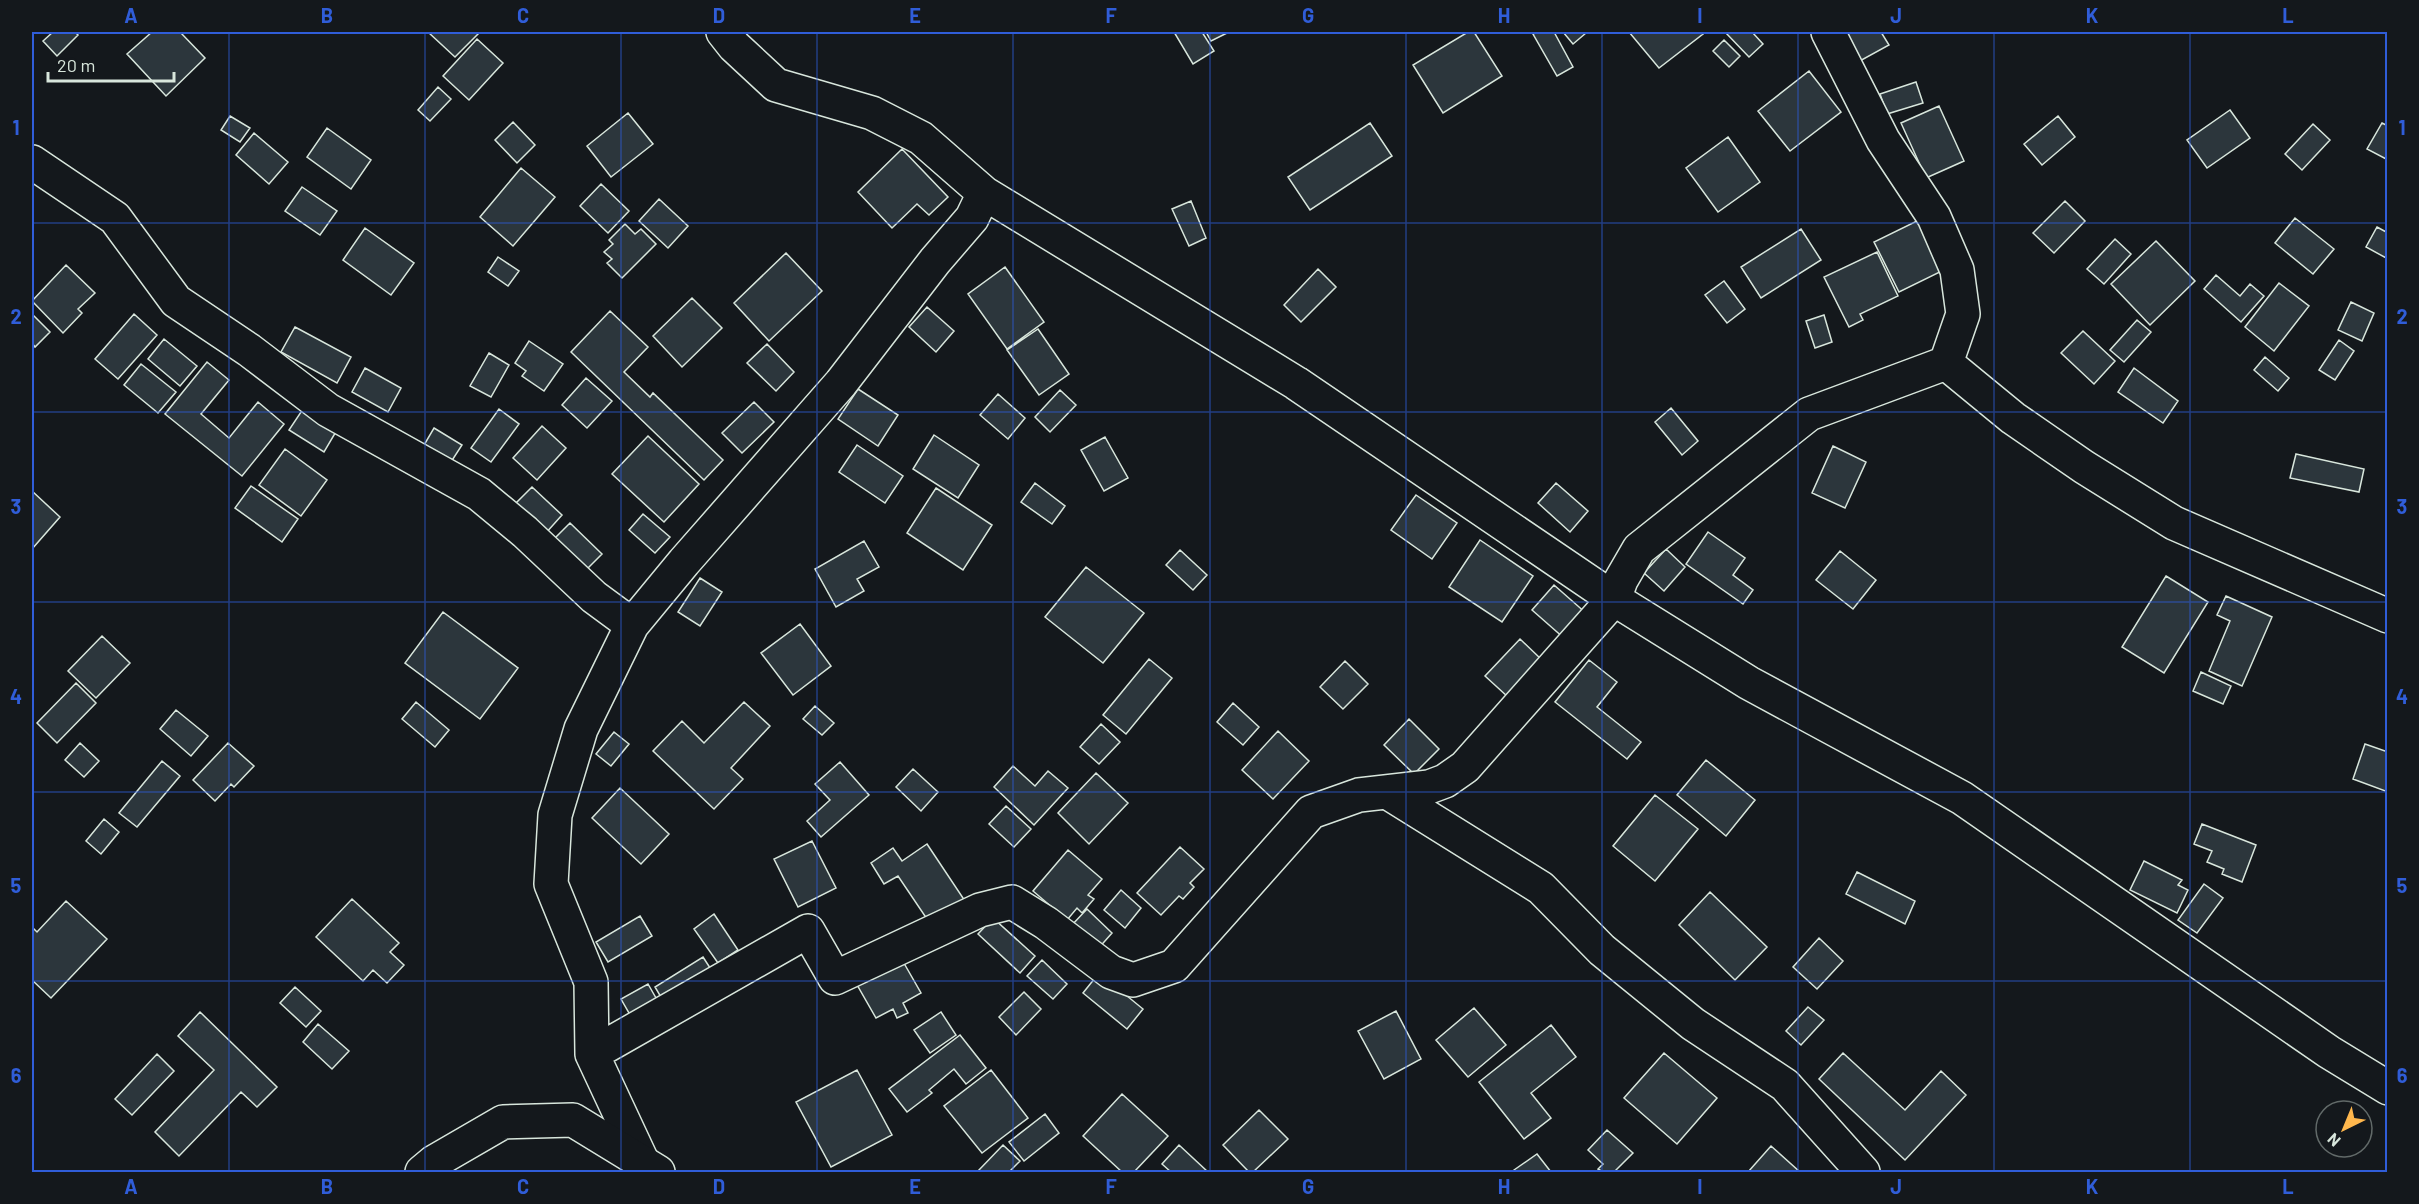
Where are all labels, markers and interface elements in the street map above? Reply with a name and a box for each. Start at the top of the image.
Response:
text: A [124,3,138,27]
text: B [321,3,333,27]
text: C [517,3,529,27]
text: D [713,3,725,27]
text: E [909,3,921,27]
text: F [1105,3,1117,27]
text: G [1302,3,1314,27]
text: H [1498,3,1510,27]
text: I [1697,3,1703,27]
text: J [1890,3,1902,27]
text: K [2086,3,2099,27]
text: L [2282,3,2294,27]
scale bar [48,45,174,83]
text: 20 m [57,54,95,76]
text: 1 [12,115,20,139]
text: 1 [2398,115,2406,139]
text: 2 [10,304,22,328]
text: 2 [2396,304,2408,328]
text: 3 [11,494,21,518]
text: 3 [2397,494,2407,518]
text: 4 [10,684,22,708]
text: 4 [2396,684,2408,708]
text: 5 [11,873,22,897]
text: 5 [2397,873,2408,897]
text: 6 [11,1063,22,1087]
text: 6 [2397,1063,2408,1087]
north arrow [2314,1099,2374,1159]
text: N [2323,1130,2344,1151]
text: A [124,1174,138,1198]
text: B [321,1174,333,1198]
text: C [517,1174,529,1198]
text: D [713,1174,725,1198]
text: E [909,1174,921,1198]
text: F [1105,1174,1117,1198]
text: G [1302,1174,1314,1198]
text: H [1498,1174,1510,1198]
text: I [1697,1174,1703,1198]
text: J [1890,1174,1902,1198]
text: K [2086,1174,2099,1198]
text: L [2282,1174,2294,1198]

